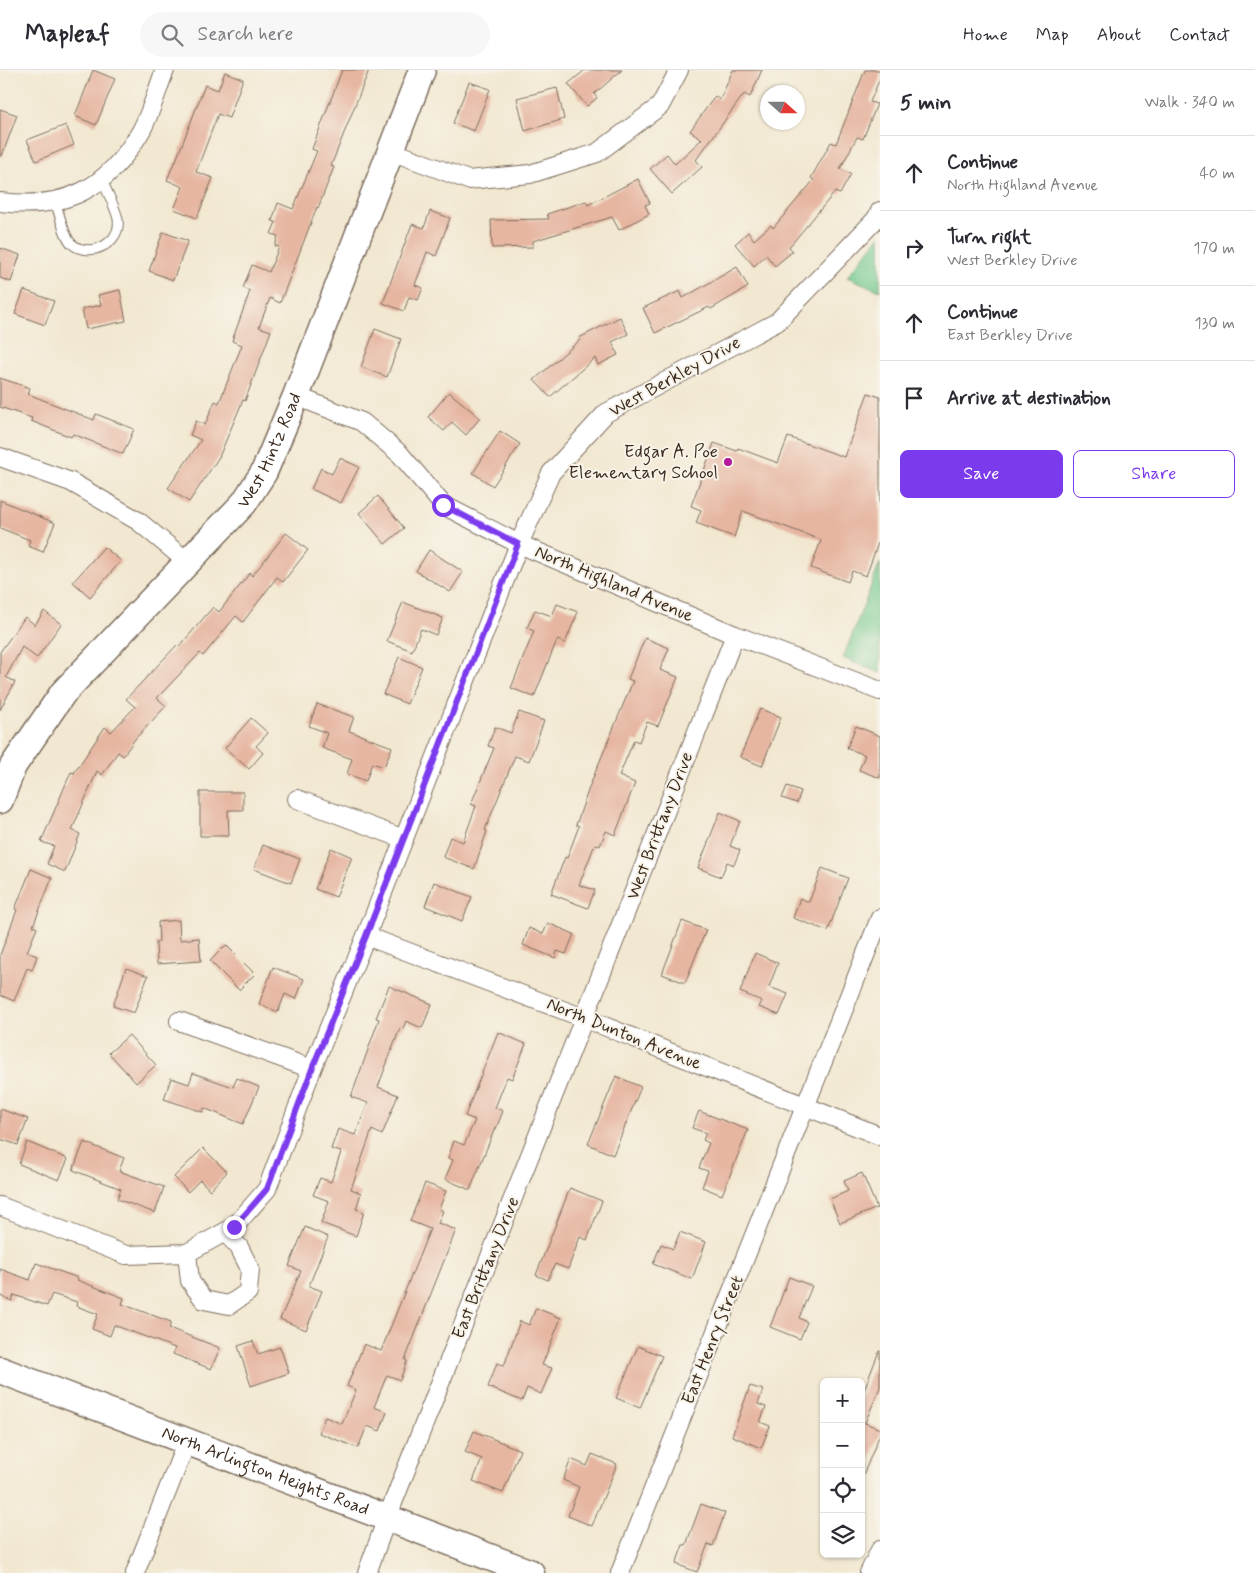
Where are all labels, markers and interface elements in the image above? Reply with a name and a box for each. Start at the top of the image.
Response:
search box [140,12,490,57]
text: Mapleaf [25,19,110,50]
icon: search [158,21,186,49]
text: Search here [198,22,293,47]
text: Home [963,23,1008,47]
text: Map [1036,23,1069,47]
text: About [1097,23,1141,47]
text: Contact [1169,23,1230,47]
north arrow [760,85,805,130]
text: 5 min [900,89,952,117]
text: Walk · 340 m [1145,92,1235,113]
text: Continue [947,150,1018,175]
icon: ahead [900,159,928,187]
text: 40 m [1199,163,1235,184]
text: North Highland Avenue [947,175,1098,196]
text: Turn right [947,225,1031,250]
icon: right [900,234,928,262]
text: 170 m [1193,238,1235,259]
text: West Berkley Drive [947,250,1077,271]
text: Continue [947,300,1018,325]
icon: ahead [900,309,928,337]
text: 130 m [1194,313,1235,334]
text: East Berkley Drive [947,325,1073,346]
street label: West Berkley Drive [605,331,745,423]
icon: arrive [900,384,928,412]
text: Arrive at destination [947,386,1111,411]
street label: West Hintz Road [232,389,308,513]
place label: Edgar A. Poe Elementary School [568,440,718,485]
button: Save [900,450,1063,498]
button: Share [1073,450,1235,498]
marker: Edgar A. Poe Elementary School [722,456,734,468]
route start [432,494,455,517]
street label: North Highland Avenue [530,540,697,630]
street label: West Brittany Drive [621,749,699,903]
street label: North Dunton Avenue [543,992,705,1076]
street label: East Brittany Drive [447,1193,525,1343]
route end [223,1216,246,1239]
street label: East Henry Street [676,1272,750,1408]
map controls [820,1378,865,1558]
button: + [820,1378,865,1423]
street label: North Arlington Heights Road [158,1421,372,1522]
button: − [820,1423,865,1468]
button: locate [820,1468,865,1513]
button: layers [820,1513,865,1558]

